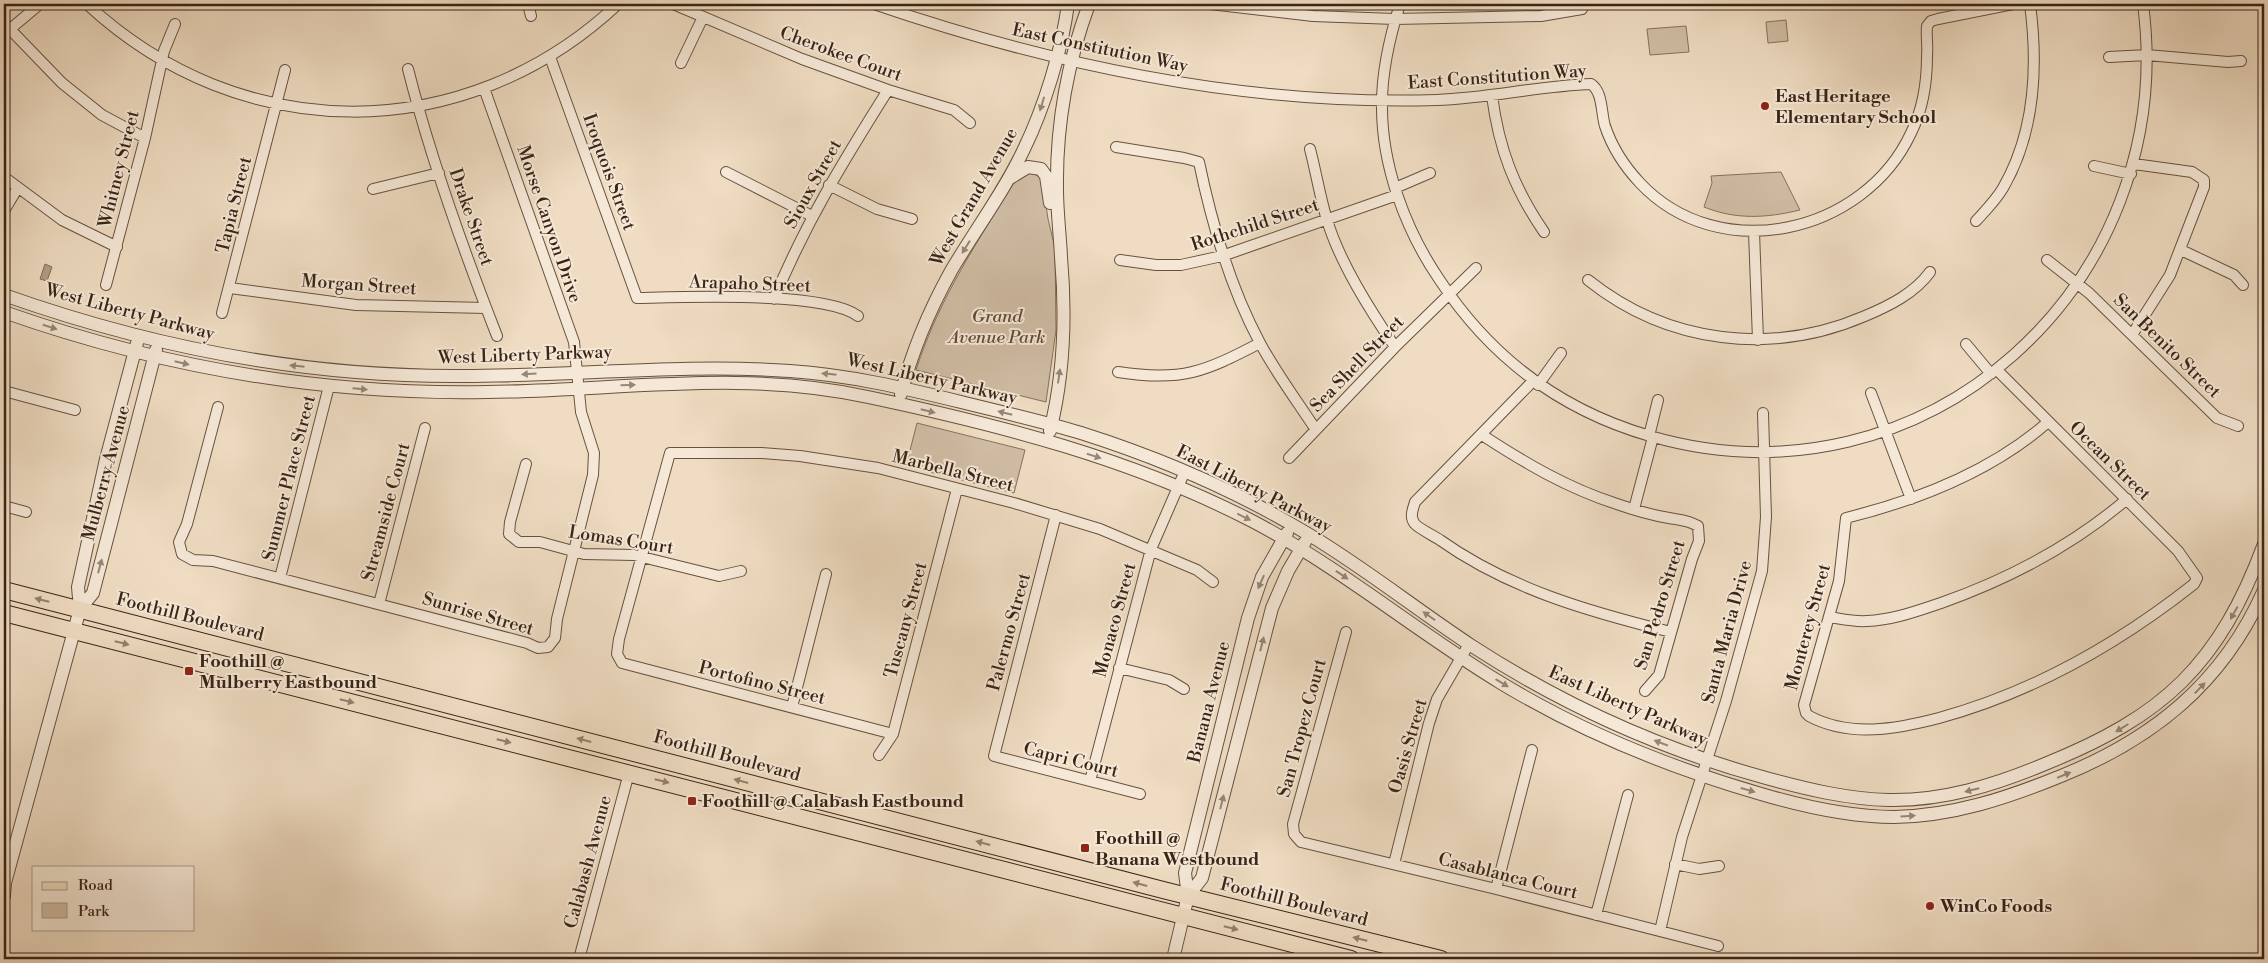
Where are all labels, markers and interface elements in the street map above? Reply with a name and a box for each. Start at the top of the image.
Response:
street label: East Constitution Way [1010,18,1190,78]
street label: Cherokee Court [777,21,906,87]
street label: East Constitution Way [1407,59,1588,95]
place label: East Heritage Elementary School [1775,85,1936,129]
one-way arrow [1038,96,1045,111]
marker: East Heritage Elementary School [1759,100,1771,112]
street label: Whitney Street [93,107,145,231]
street label: Iroquois Street [577,111,641,234]
street label: West Grand Avenue [924,124,1023,271]
street label: Sioux Street [779,135,847,233]
street label: Morse Canyon Drive [511,142,587,306]
street label: Tapia Street [211,154,257,256]
street label: Drake Street [444,165,499,269]
street label: Rothchild Street [1188,193,1323,257]
one-way arrow [962,240,971,253]
street label: Morgan Street [301,270,418,301]
street label: Arapaho Street [688,270,812,298]
street label: West Liberty Parkway [42,278,217,346]
street label: San Benito Street [2108,289,2226,404]
park label: Grand Avenue Park [947,305,1045,349]
street label: Sea Shell Street [1305,310,1409,417]
one-way arrow [43,324,58,332]
street label: West Liberty Parkway [436,340,613,370]
street label: West Liberty Parkway [844,348,1020,410]
one-way arrow [174,359,190,367]
one-way arrow [289,362,305,370]
one-way arrow [1055,368,1063,384]
one-way arrow [821,370,837,378]
one-way arrow [521,371,537,379]
one-way arrow [620,381,636,389]
one-way arrow [352,385,368,393]
street label: Summer Place Street [257,392,321,563]
street label: Mulberry Avenue [77,403,135,543]
one-way arrow [920,407,935,415]
one-way arrow [997,409,1012,417]
street label: Ocean Street [2064,416,2156,506]
street label: Streamside Court [356,440,416,584]
street label: East Liberty Parkway [1172,440,1336,538]
street label: Marbella Street [890,445,1017,497]
one-way arrow [1087,452,1102,460]
one-way arrow [1237,514,1251,522]
street label: Lomas Court [567,520,676,560]
street label: San Pedro Street [1629,537,1691,673]
street label: Santa Maria Drive [1697,558,1757,706]
one-way arrow [96,559,104,574]
street label: Tuscany Street [879,559,933,681]
street label: Monaco Street [1089,560,1141,680]
street label: Monterey Street [1780,561,1836,693]
street label: Palermo Street [982,570,1036,694]
one-way arrow [1335,570,1348,580]
one-way arrow [1256,575,1264,589]
street label: Sunrise Street [420,587,537,641]
street label: Foothill Boulevard [114,588,267,647]
one-way arrow [34,596,49,604]
one-way arrow [2230,606,2239,620]
one-way arrow [1422,611,1436,621]
one-way arrow [1258,637,1266,652]
one-way arrow [114,639,129,647]
street label: Banana Avenue [1183,639,1235,766]
place label: Foothill @ Mulberry Eastbound [199,650,377,694]
street label: Portofino Street [696,656,828,710]
street label: San Tropez Court [1272,656,1332,800]
street label: East Liberty Parkway [1545,661,1711,752]
marker: Foothill @ Mulberry Eastbound [183,665,195,677]
one-way arrow [1495,679,1508,688]
one-way arrow [2194,682,2206,694]
street label: Oasis Street [1384,695,1433,796]
one-way arrow [339,697,354,705]
one-way arrow [2116,723,2129,733]
street label: Foothill Boulevard [651,725,804,787]
one-way arrow [576,736,591,744]
one-way arrow [497,737,512,745]
street label: Capri Court [1021,737,1121,783]
one-way arrow [1653,739,1668,747]
one-way arrow [2057,771,2072,779]
one-way arrow [734,776,749,784]
one-way arrow [654,778,669,786]
one-way arrow [1965,786,1980,794]
one-way arrow [1741,787,1756,795]
place label: Foothill @ Calabash Eastbound [702,790,964,813]
street label: Calabash Avenue [559,793,617,931]
one-way arrow [1218,794,1226,809]
marker: Foothill @ Calabash Eastbound [686,795,698,807]
one-way arrow [1900,812,1916,820]
place label: Foothill @ Banana Westbound [1095,827,1259,871]
one-way arrow [976,839,991,847]
marker: Foothill @ Banana Westbound [1079,842,1091,854]
street label: Casablanca Court [1436,848,1581,905]
legend [32,866,195,930]
street label: Foothill Boulevard [1218,873,1371,932]
text: Road [78,876,113,895]
one-way arrow [1133,880,1148,888]
place label: WinCo Foods [1939,895,2052,918]
marker: WinCo Foods [1924,900,1936,912]
text: Park [78,902,110,921]
one-way arrow [1224,924,1239,932]
one-way arrow [1353,934,1368,942]

